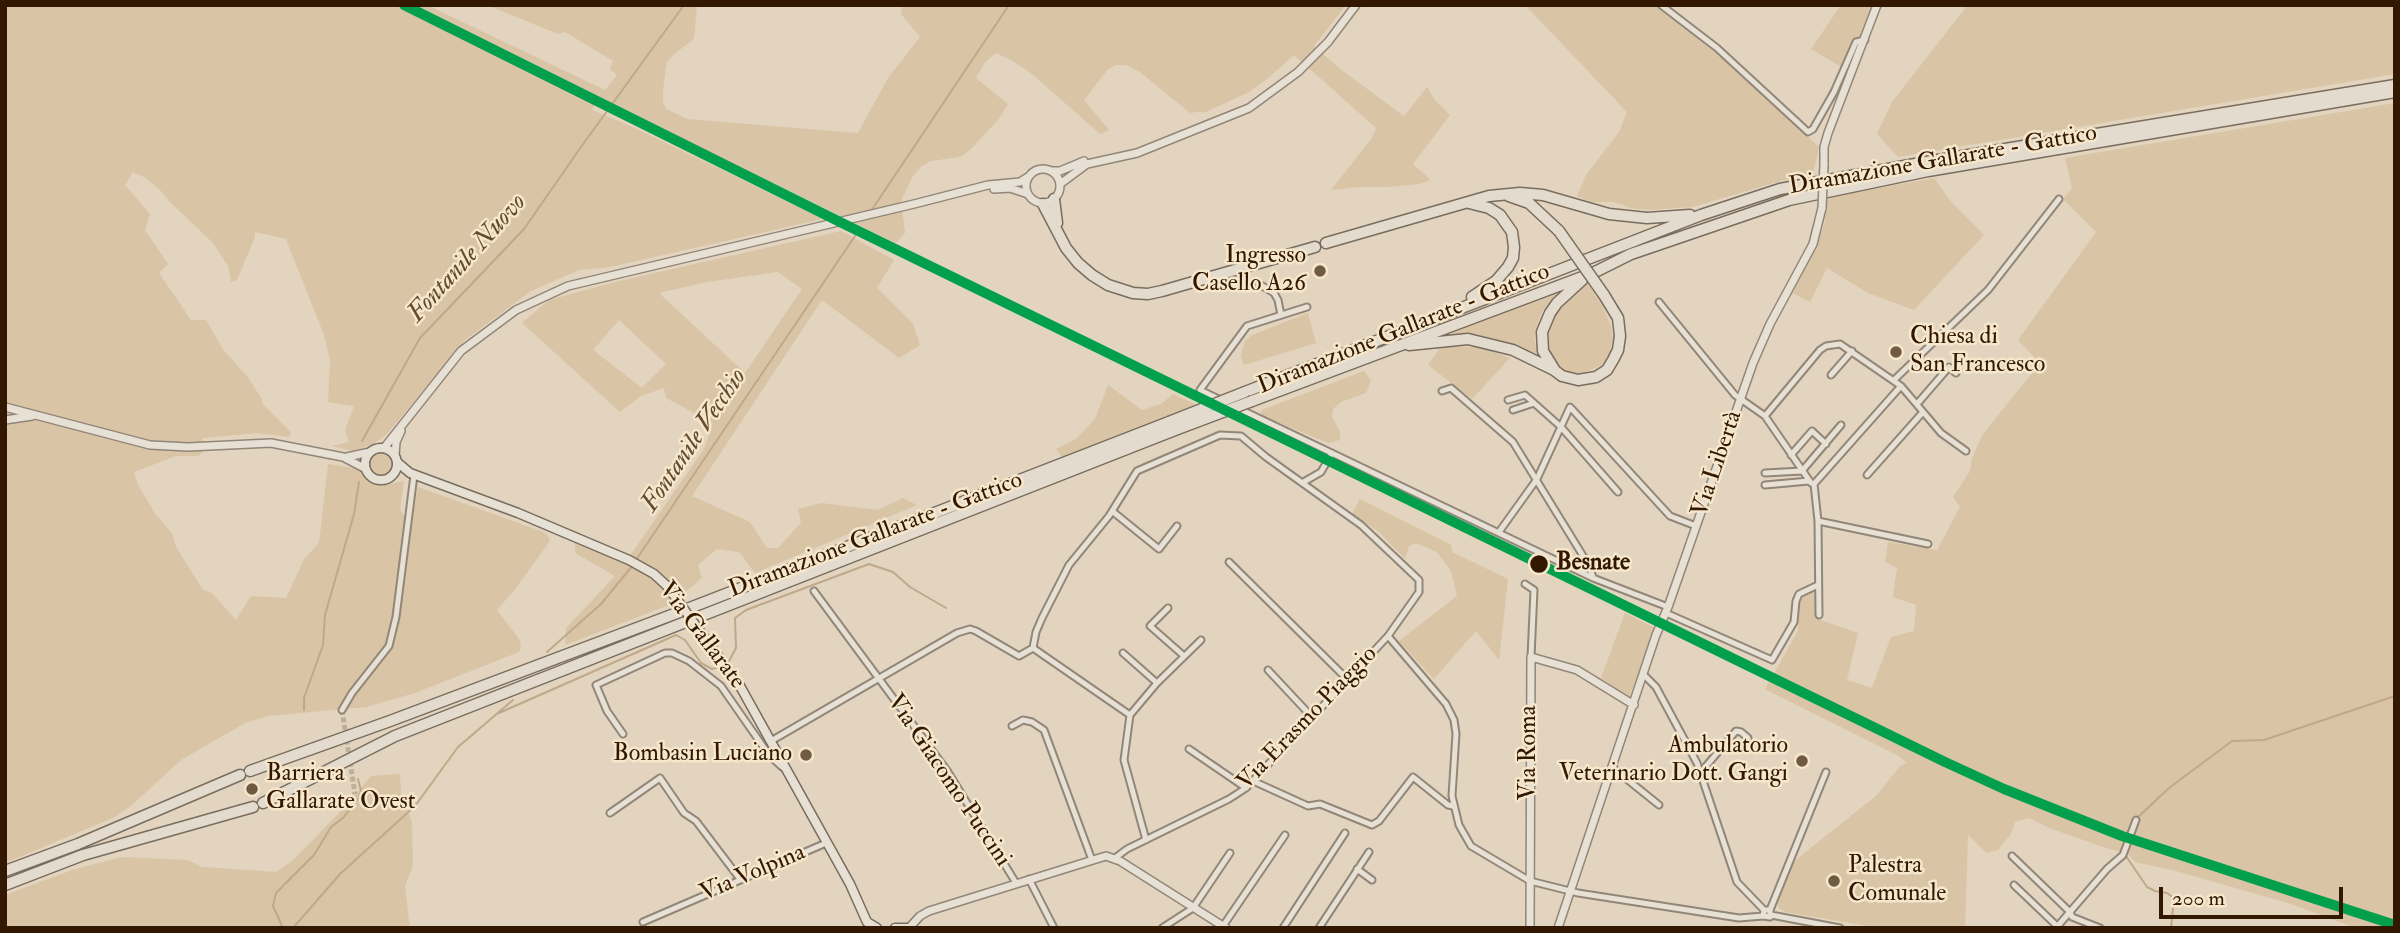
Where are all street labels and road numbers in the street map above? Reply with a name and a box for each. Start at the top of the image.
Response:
street label: Diramazione Gallarate - Gattico [1787,120,2099,202]
street label: Diramazione Gallarate - Gattico [1254,258,1554,402]
street label: Via Libertà [1686,407,1750,521]
street label: Diramazione Gallarate - Gattico [725,467,1027,605]
street label: Via Gallarate [651,577,751,695]
street label: Via Erasmo Piaggio [1232,641,1384,797]
street label: Via Giacomo Puccini [880,689,1016,873]
street label: Via Roma [1516,705,1544,801]
street label: Via Volpina [696,839,810,909]

